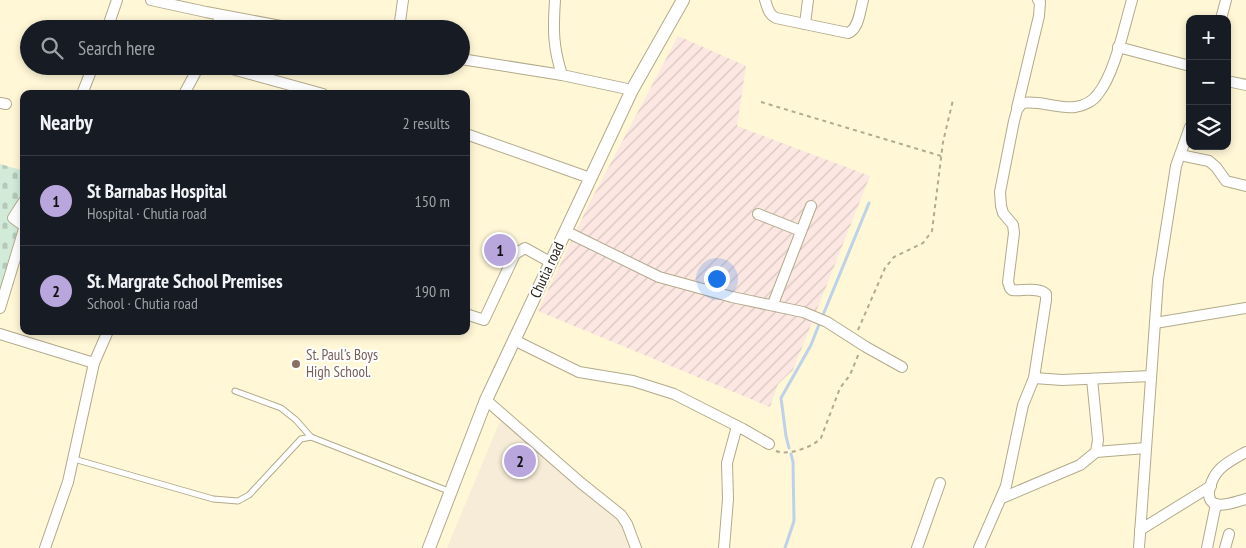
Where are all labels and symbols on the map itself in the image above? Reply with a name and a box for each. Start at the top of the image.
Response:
pin: 1 [484,231,516,269]
street label: Chutia road [525,239,568,301]
your location [704,266,730,292]
place label: St. Paul's Boys High School. [306,345,378,381]
marker: St. Paul's Boys High School. [290,358,302,370]
pin: 2 [504,442,536,480]

